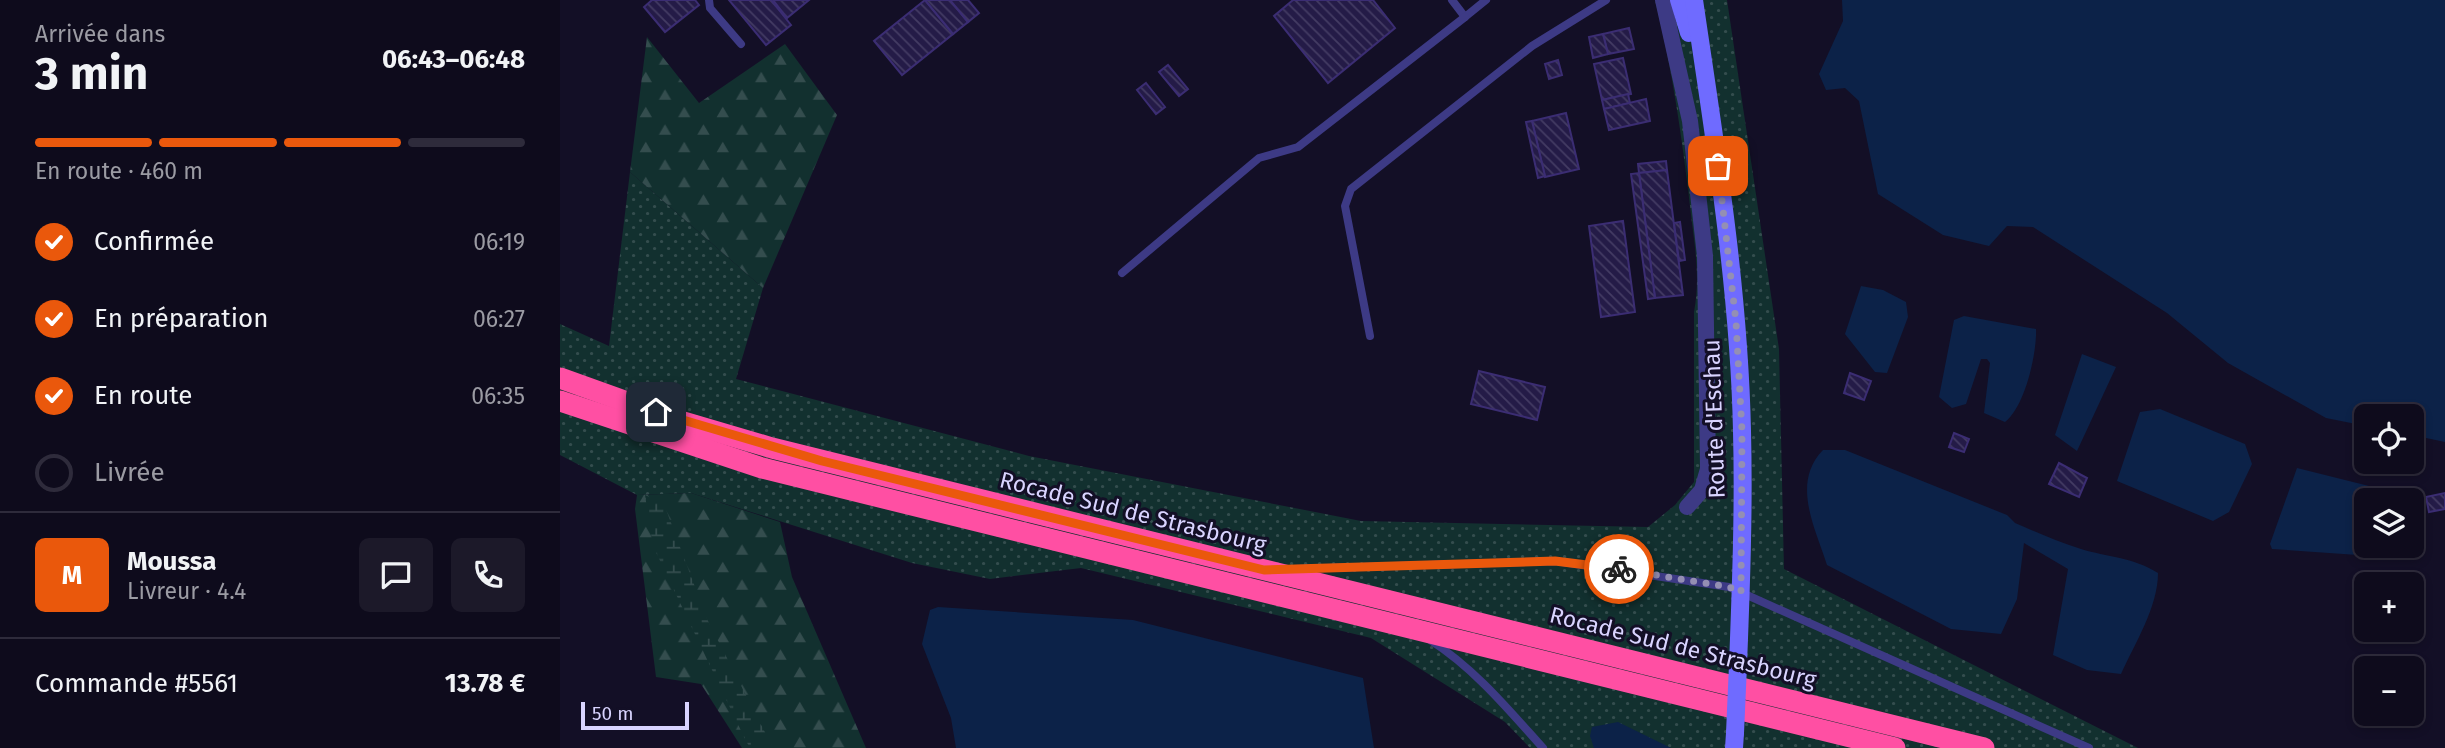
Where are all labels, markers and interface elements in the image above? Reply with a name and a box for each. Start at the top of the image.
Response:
text: Arrivée dans [35,20,165,48]
text: 06:43–06:48 [382,44,525,75]
text: 3 min [35,46,148,101]
pin [1688,136,1748,196]
icon: bag [1699,147,1737,185]
text: En route · 460 m [35,157,203,185]
icon: check [35,223,73,261]
text: Confirmée [94,226,214,257]
text: 06:19 [473,228,525,256]
icon: check [35,300,73,338]
text: En préparation [94,303,268,334]
text: 06:27 [473,305,525,333]
street label: Route d'Eschau [1697,339,1731,499]
icon: check [35,377,73,415]
text: En route [94,380,193,411]
text: 06:35 [471,382,525,410]
pin [626,382,686,442]
icon: home [637,393,675,431]
map controls [2354,404,2424,726]
button: locate [2354,404,2424,474]
text: Livrée [94,457,165,488]
street label: Rocade Sud de Strasbourg [997,465,1269,559]
button: layers [2354,488,2424,558]
courier [1584,534,1654,604]
button: chat [359,538,433,612]
button: phone [451,538,525,612]
text: Moussa [127,546,216,577]
icon: bike [1600,550,1638,588]
text: M [62,560,82,591]
button: + [2354,572,2424,642]
text: Livreur · 4.4 [127,577,246,605]
street label: Rocade Sud de Strasbourg [1547,600,1819,694]
button: − [2354,656,2424,726]
text: Commande #5561 [35,668,238,699]
text: 13.78 € [445,668,525,699]
scale bar [581,699,690,731]
text: 50 m [592,702,633,725]

